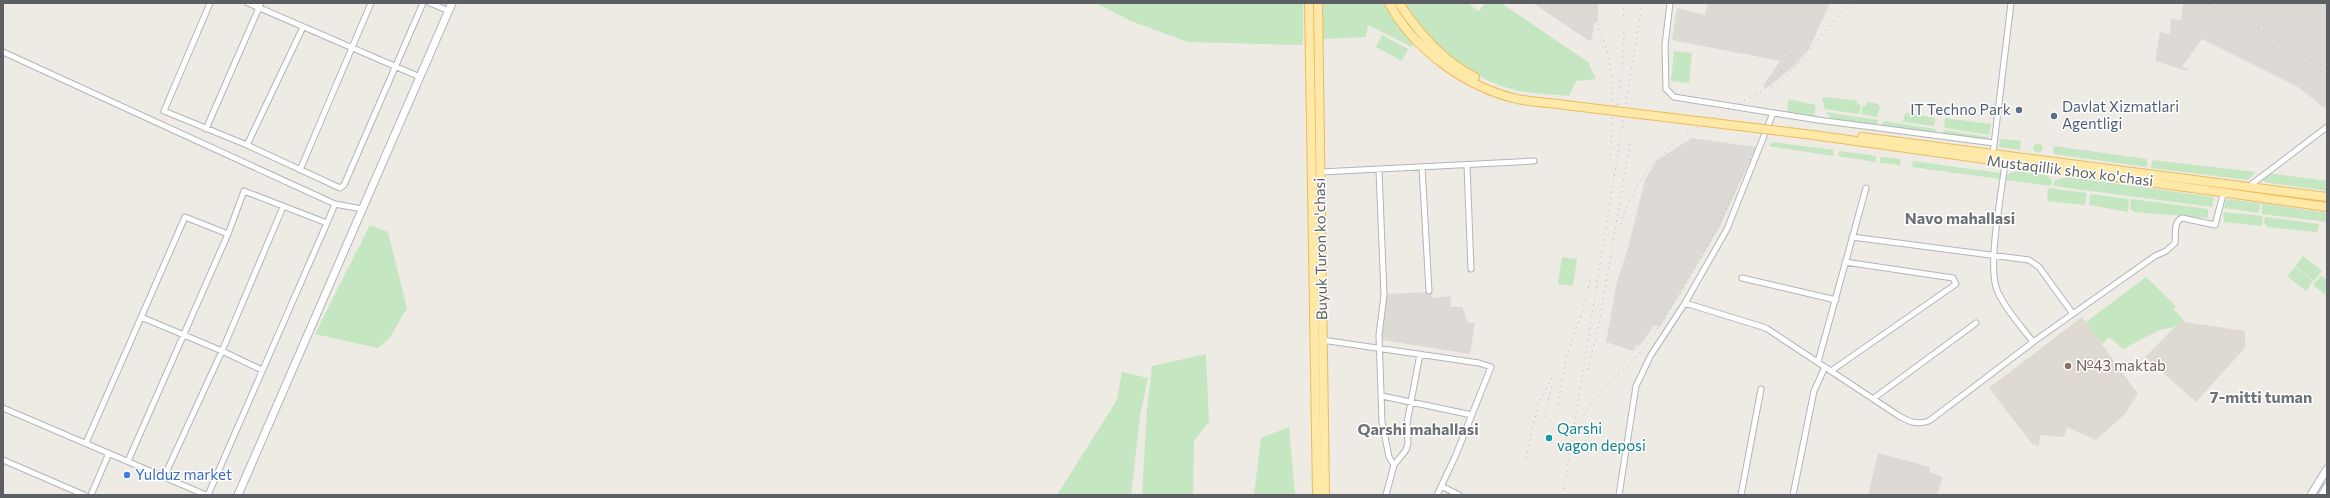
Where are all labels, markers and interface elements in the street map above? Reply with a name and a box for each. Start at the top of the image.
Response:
place label: Davlat Xizmatlari Agentligi [2062,97,2179,132]
place label: IT Techno Park [1910,100,2011,118]
marker: IT Techno Park [2014,105,2024,115]
marker: Davlat Xizmatlari Agentligi [2049,111,2059,121]
street label: Mustaqillik shox ko'chasi [1986,151,2154,189]
street label: Buyuk Turon ko'chasi [1310,178,1330,320]
district label: Navo mahallasi [1905,208,2015,227]
place label: №43 maktab [2076,356,2166,374]
marker: №43 maktab [2063,361,2073,371]
district label: 7-mitti tuman [2210,387,2312,406]
district label: Qarshi mahallasi [1357,419,1479,438]
place label: Qarshi vagon deposi [1557,419,1646,454]
marker: Qarshi vagon deposi [1544,433,1554,443]
place label: Yulduz market [135,465,232,483]
marker: Yulduz market [122,470,132,480]

